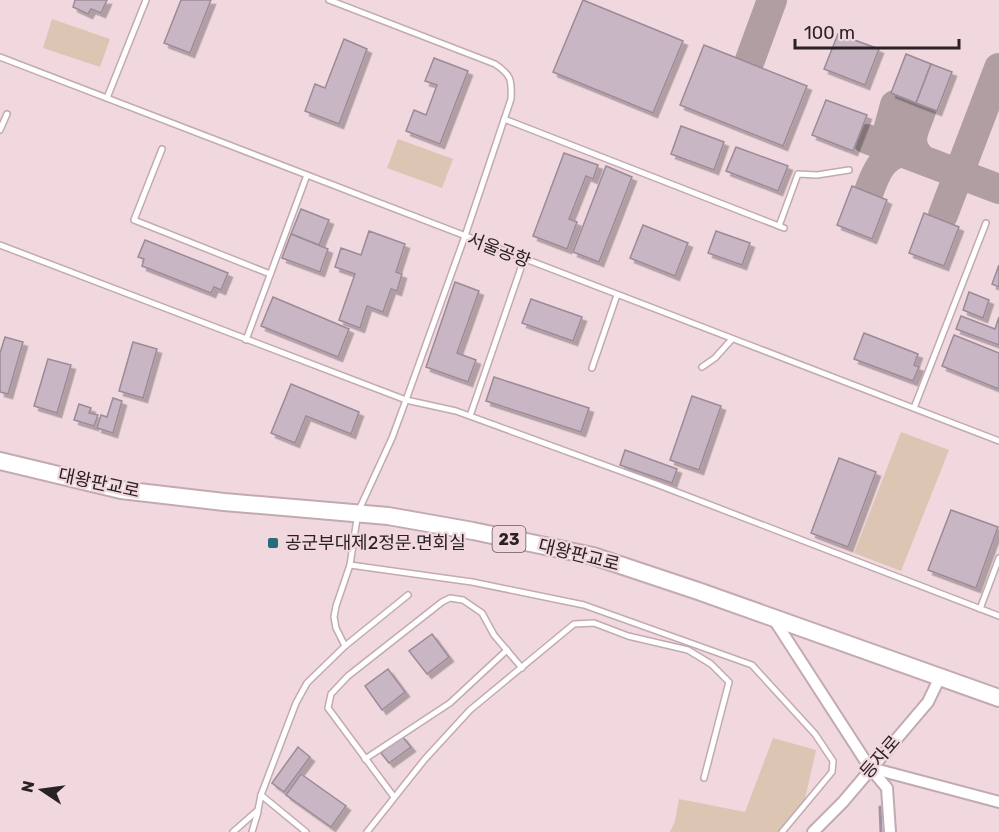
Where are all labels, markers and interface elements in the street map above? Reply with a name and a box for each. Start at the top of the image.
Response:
scale bar [795,12,958,50]
text: 100 m [804,22,855,44]
street label: 서울공항 [464,228,534,272]
street label: 대왕판교로 [56,464,142,502]
road number: 23 [492,526,526,552]
place label: 공군부대제2정문.면회실 [285,532,466,554]
street label: 대왕판교로 [536,534,622,576]
marker: 공군부대제2정문.면회실 [266,536,280,550]
street label: 등자로 [855,731,905,783]
north arrow [12,760,72,820]
text: N [17,779,38,794]

